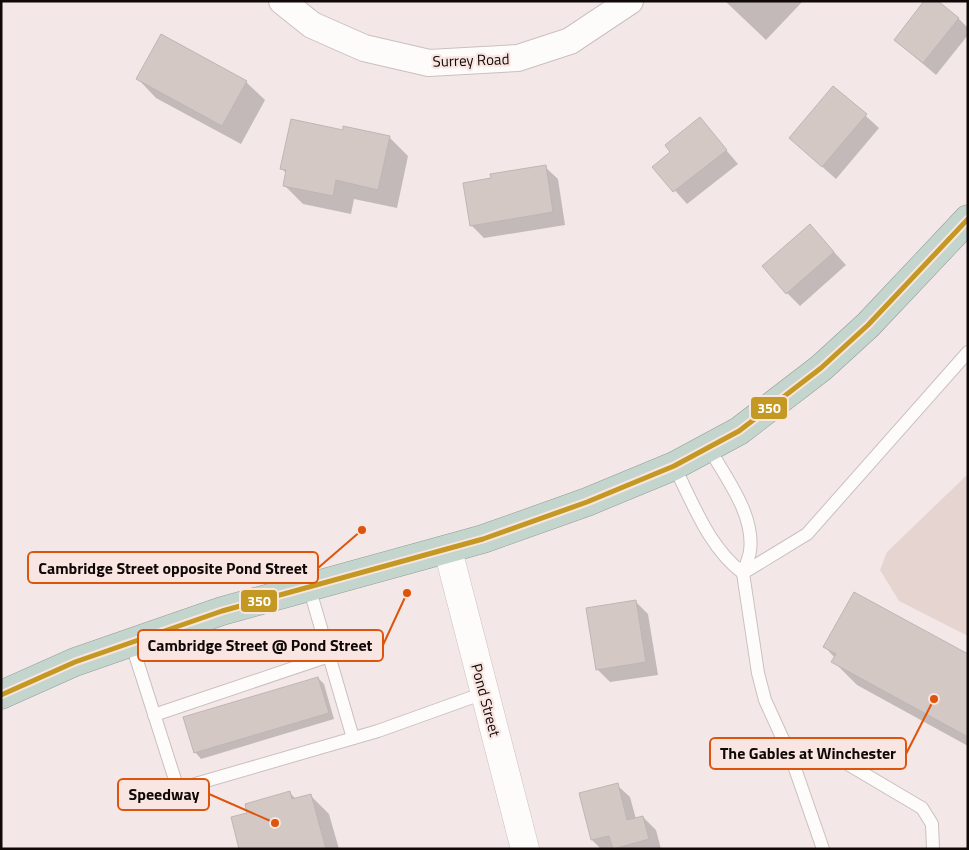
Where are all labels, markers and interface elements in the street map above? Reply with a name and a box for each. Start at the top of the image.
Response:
street label: Surrey Road [432,47,510,73]
line badge: 350 [750,396,788,420]
text: 350 [757,397,781,418]
callout: Cambridge Street opposite Pond Street [28,552,318,583]
text: Cambridge Street opposite Pond Street [38,556,308,580]
line badge: 350 [240,589,278,613]
text: 350 [247,590,271,611]
callout: Cambridge Street @ Pond Street [138,630,383,661]
text: Cambridge Street @ Pond Street [148,633,373,657]
street label: Pond Street [465,661,507,740]
callout: The Gables at Winchester [710,738,906,769]
text: The Gables at Winchester [720,741,896,765]
callout: Speedway [118,779,209,810]
text: Speedway [129,782,199,806]

